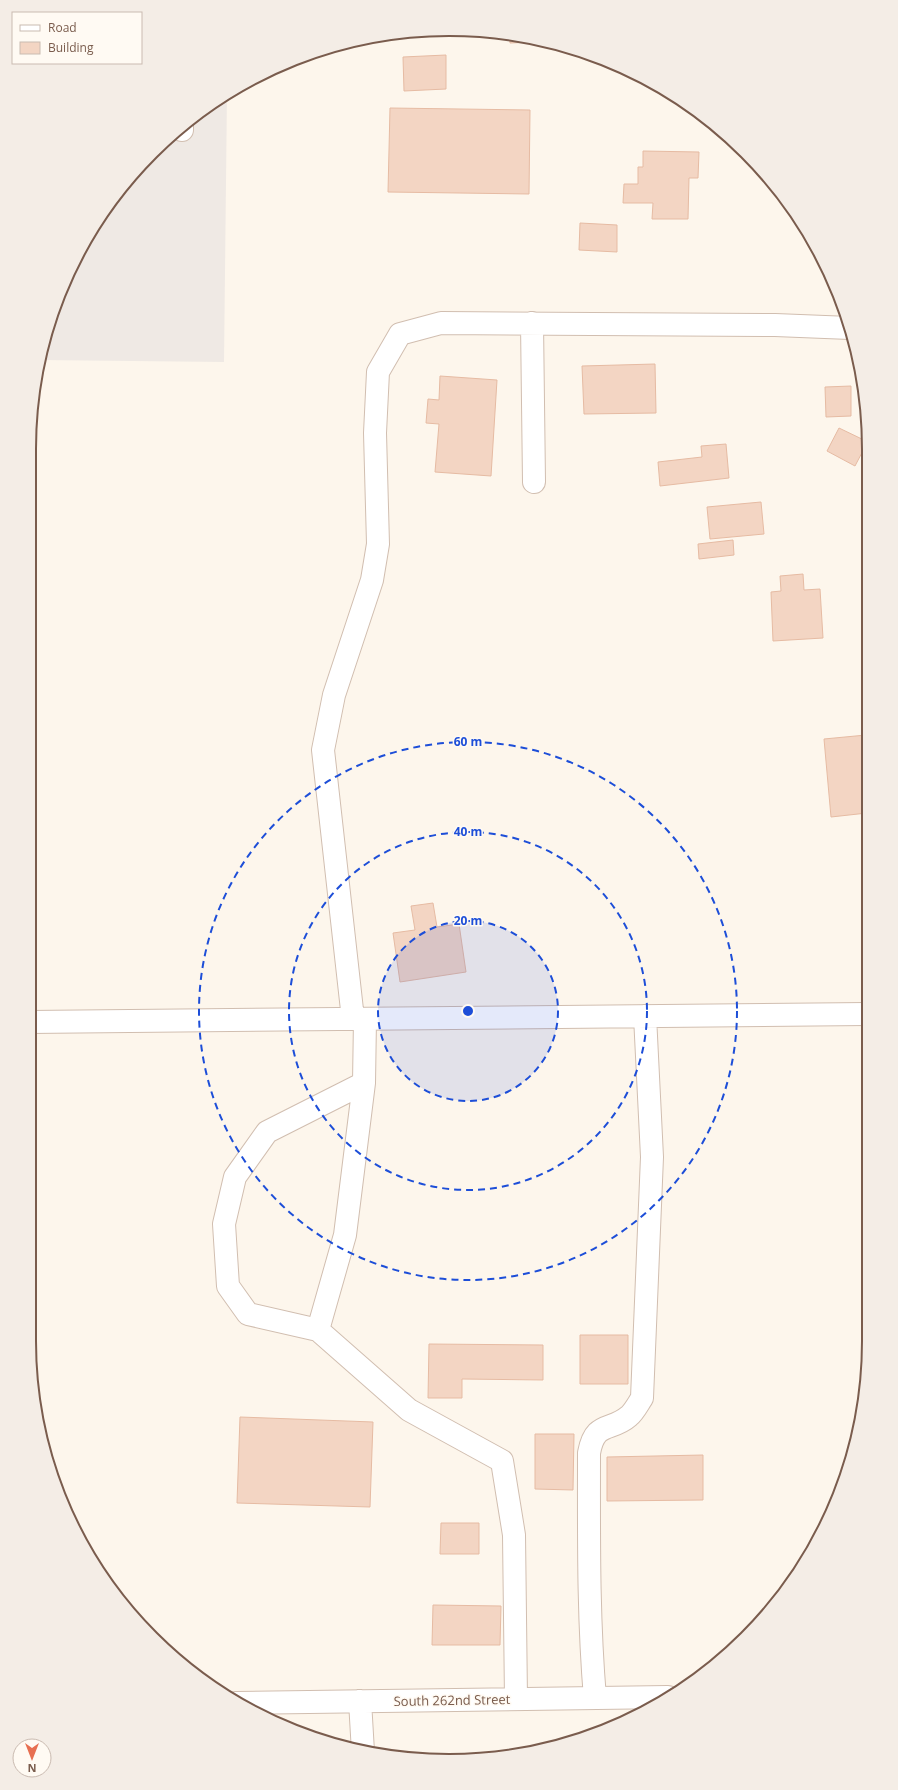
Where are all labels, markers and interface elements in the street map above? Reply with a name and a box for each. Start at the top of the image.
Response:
legend [12,12,142,64]
text: Road [48,19,77,36]
text: Building [48,39,94,56]
text: 60 m [454,733,482,750]
text: 40 m [454,823,482,840]
text: 20 m [454,912,482,929]
centre of rings [461,1004,475,1018]
street label: South 262nd Street [393,1690,511,1710]
north arrow [12,1738,52,1778]
text: N [28,1761,36,1776]

